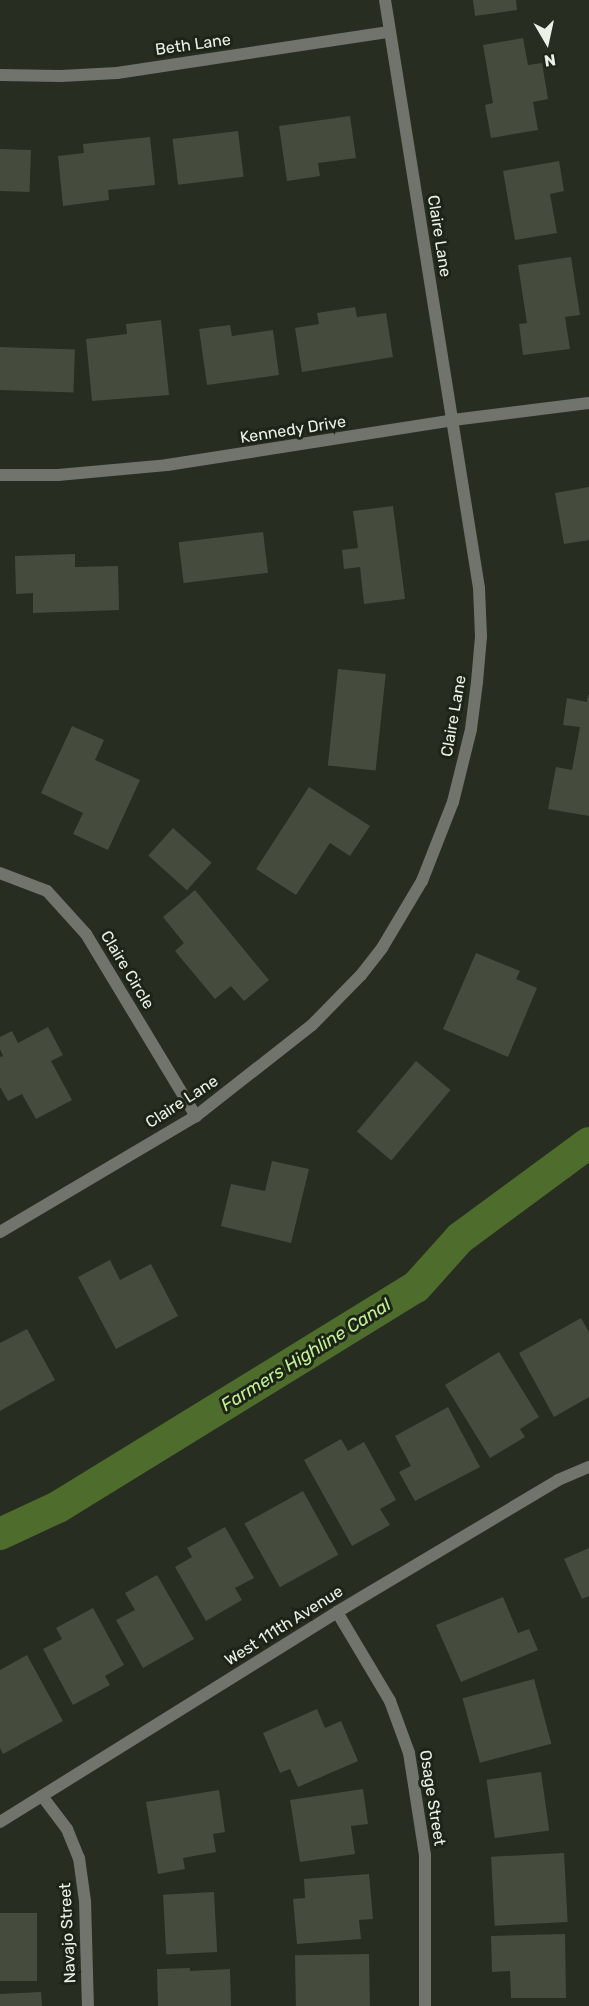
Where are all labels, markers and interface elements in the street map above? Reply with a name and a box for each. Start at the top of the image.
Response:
north arrow [517,12,577,72]
street label: Beth Lane [154,30,232,60]
text: N [543,50,557,71]
street label: Claire Lane [423,194,455,278]
street label: Kennedy Drive [239,412,347,448]
street label: Claire Lane [437,674,471,758]
street label: Claire Circle [96,927,158,1013]
street label: Claire Lane [142,1071,222,1133]
water label: Farmers Highline Canal [217,1294,395,1416]
street label: West 111th Avenue [221,1582,347,1670]
street label: Osage Street [415,1749,449,1847]
street label: Navajo Street [56,1882,80,1984]

